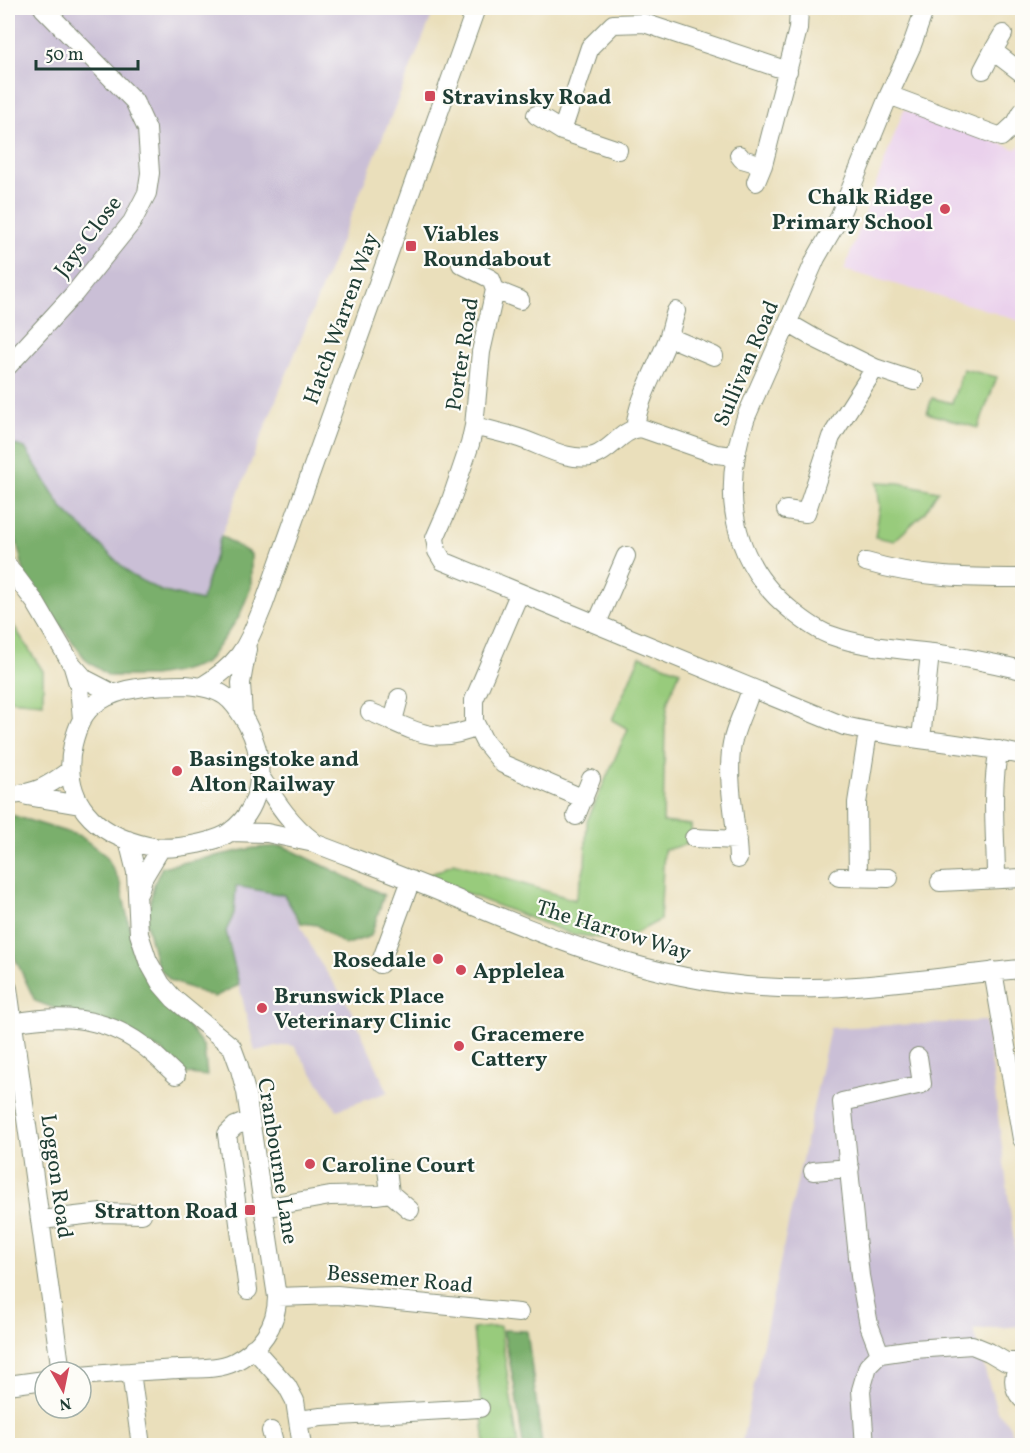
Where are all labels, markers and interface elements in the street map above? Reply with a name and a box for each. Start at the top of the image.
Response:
scale bar [36,33,138,71]
text: 50 m [45,43,84,68]
place label: Stravinsky Road [442,83,611,114]
marker: Stravinsky Road [423,89,437,103]
place label: Chalk Ridge Primary School [772,183,933,239]
street label: Jays Close [48,190,130,285]
marker: Chalk Ridge Primary School [938,202,952,216]
place label: Viables Roundabout [423,220,551,276]
street label: Hatch Warren Way [297,229,388,409]
marker: Viables Roundabout [404,239,418,253]
street label: Porter Road [439,295,488,413]
street label: Sullivan Road [707,296,788,432]
place label: Basingstoke and Alton Railway [189,745,359,801]
marker: Basingstoke and Alton Railway [170,764,184,778]
street label: The Harrow Way [532,893,695,970]
place label: Rosedale [333,946,426,977]
marker: Rosedale [431,952,445,966]
place label: Applelea [473,957,565,988]
marker: Applelea [454,963,468,977]
place label: Brunswick Place Veterinary Clinic [274,982,451,1038]
marker: Brunswick Place Veterinary Clinic [255,1001,269,1015]
place label: Gracemere Cattery [471,1020,585,1076]
marker: Gracemere Cattery [452,1039,466,1053]
street label: Cranbourne Lane [248,1076,305,1247]
street label: Loggon Road [31,1112,80,1241]
place label: Caroline Court [322,1151,475,1182]
marker: Caroline Court [303,1157,317,1171]
place label: Stratton Road [95,1197,238,1228]
marker: Stratton Road [243,1203,257,1217]
street label: Bessemer Road [325,1259,474,1302]
north arrow [33,1360,93,1420]
text: N [57,1391,72,1415]

